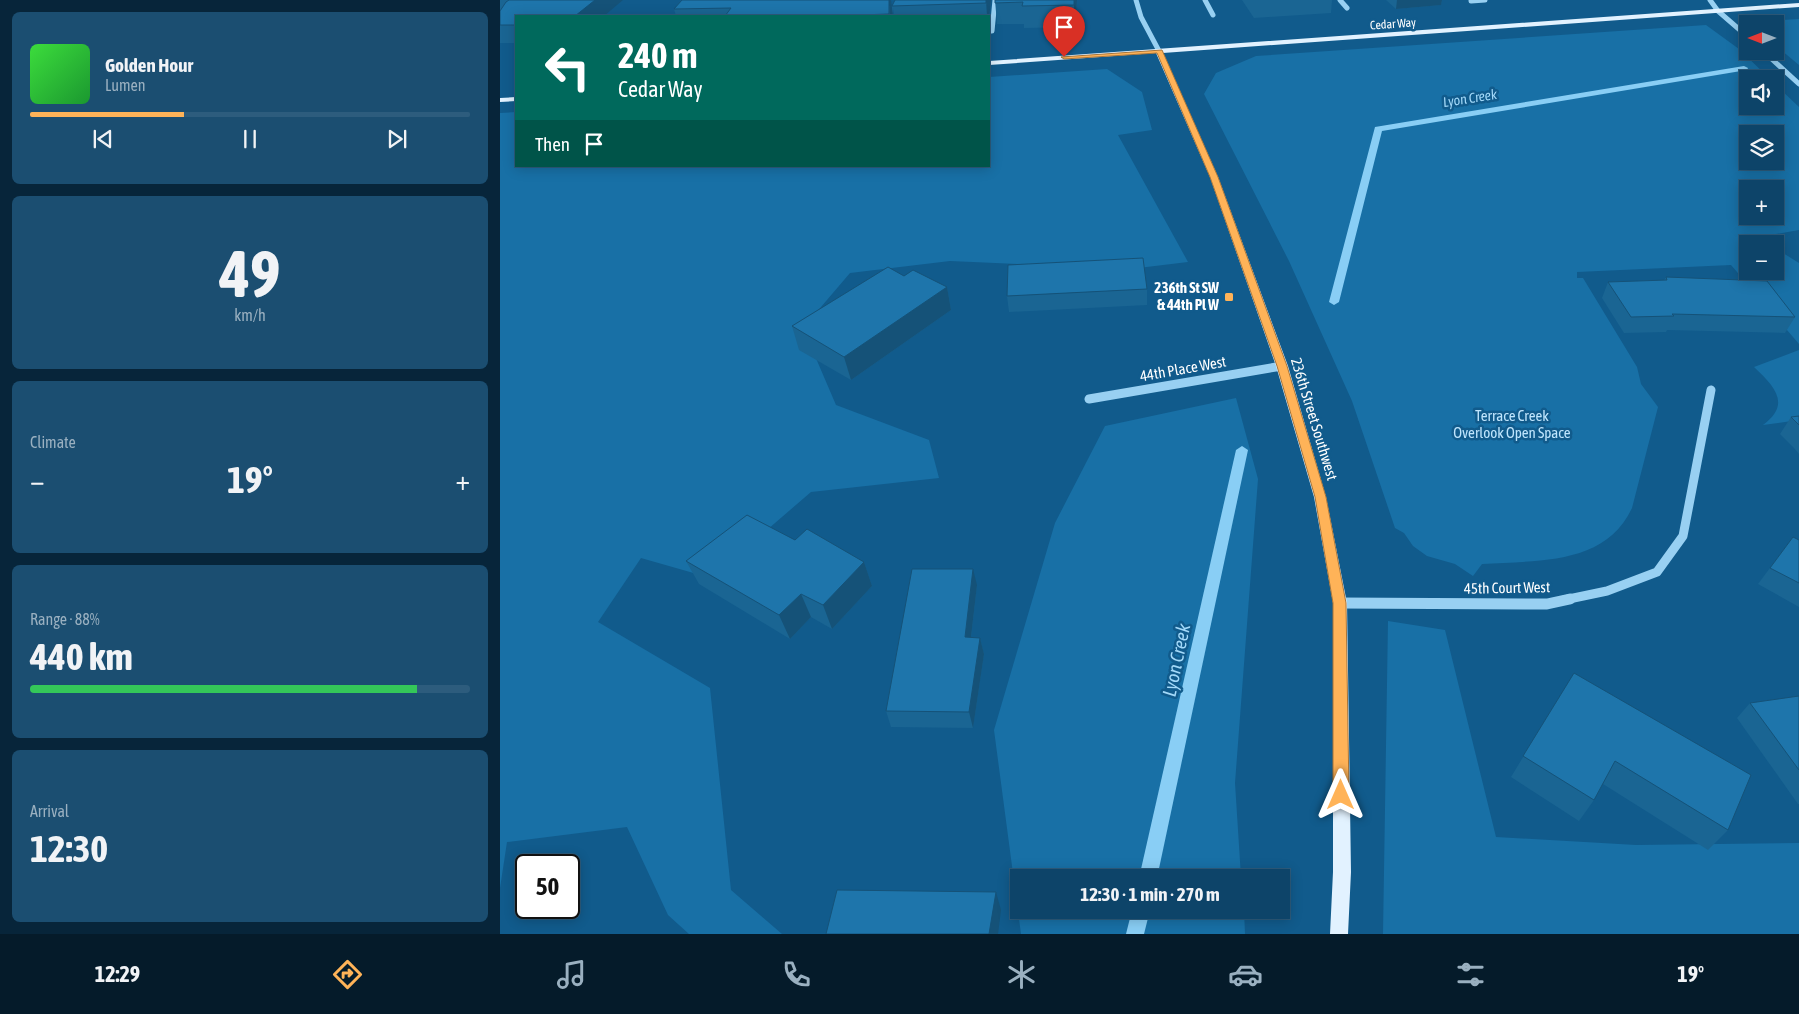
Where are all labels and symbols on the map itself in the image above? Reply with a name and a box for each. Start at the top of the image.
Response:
pin [1043,6,1085,57]
street label: Cedar Way [1370,15,1417,33]
north arrow [1739,15,1784,60]
water label: Lyon Creek [1442,86,1499,110]
place label: 236th St SW & 44th Pl W [1154,279,1219,313]
marker: 236th St SW & 44th Pl W [1223,291,1235,303]
street label: 44th Place West [1138,353,1227,384]
street label: 236th Street Southwest [1288,356,1341,482]
park label: Terrace Creek Overlook Open Space [1453,407,1571,441]
street label: 45th Court West [1464,578,1550,597]
water label: Lyon Creek [1158,621,1195,698]
position arrow [1314,768,1366,820]
speed limit sign: 50 [515,854,580,919]

